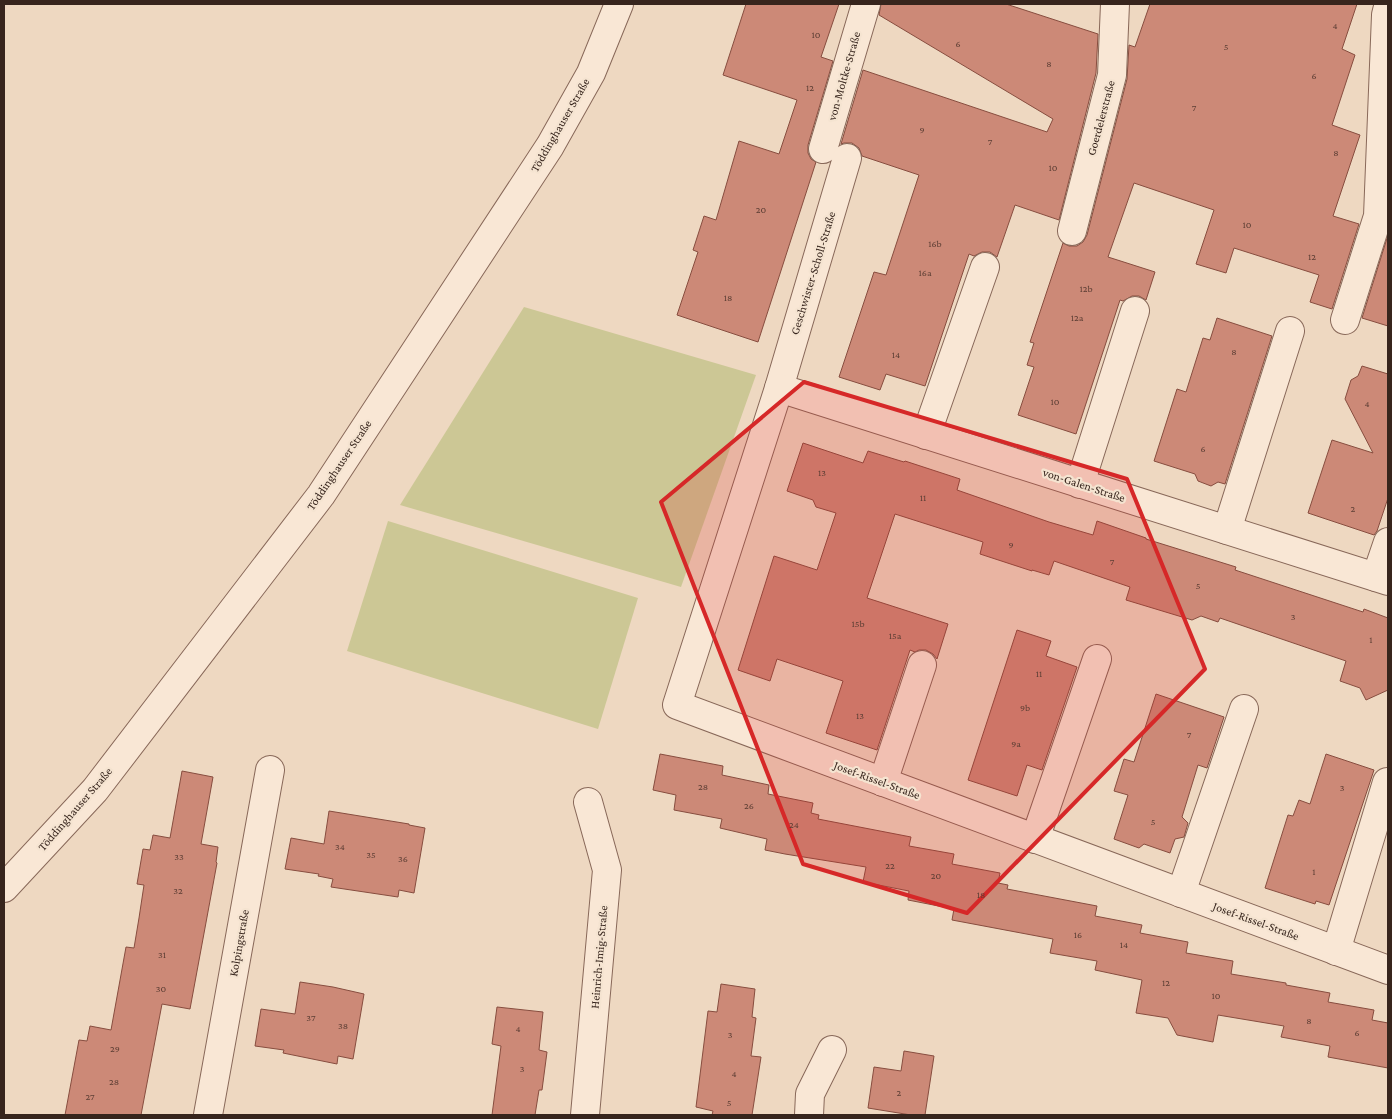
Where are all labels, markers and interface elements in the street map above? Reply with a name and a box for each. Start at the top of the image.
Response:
house number: 4 [1332,20,1338,31]
house number: 10 [812,29,821,40]
street label: von-Moltke-Straße [824,30,863,123]
house number: 6 [955,38,961,49]
house number: 5 [1224,41,1229,52]
house number: 8 [1046,58,1052,69]
house number: 6 [1311,70,1317,81]
street label: Töddinghauser Straße [527,76,593,174]
street label: Goerdelerstraße [1084,79,1118,157]
house number: 12 [806,82,814,93]
house number: 7 [1192,102,1197,113]
house number: 9 [919,124,925,135]
house number: 7 [988,136,993,147]
house number: 8 [1333,147,1339,158]
house number: 10 [1049,162,1058,173]
house number: 20 [756,204,767,215]
street label: Geschwister-Scholl-Straße [788,210,838,336]
house number: 10 [1243,219,1252,230]
house number: 16b [928,238,942,249]
house number: 12 [1308,251,1316,262]
house number: 16a [918,267,932,278]
house number: 12b [1079,283,1093,294]
house number: 18 [724,292,732,303]
house number: 12a [1071,312,1084,323]
house number: 8 [1231,346,1237,357]
house number: 14 [892,349,900,360]
house number: 10 [1051,396,1060,407]
house number: 4 [1364,398,1370,409]
street label: Töddinghauser Straße [304,417,374,513]
house number: 6 [1200,443,1206,454]
street label: von-Galen-Straße [1040,465,1127,505]
house number: 13 [818,467,826,478]
house number: 11 [920,492,926,503]
house number: 2 [1351,503,1356,514]
house number: 9 [1008,539,1014,550]
house number: 7 [1110,556,1115,567]
house number: 5 [1196,580,1201,591]
house number: 3 [1291,611,1296,622]
house number: 15b [851,618,865,629]
house number: 15a [889,630,902,641]
house number: 1 [1369,634,1373,645]
house number: 11 [1036,668,1042,679]
house number: 9b [1020,702,1030,713]
house number: 13 [856,710,864,721]
house number: 7 [1187,729,1192,740]
house number: 9a [1011,738,1021,749]
street label: Josef-Rissel-Straße [831,758,922,802]
street label: Töddinghauser Straße [35,764,115,854]
house number: 28 [698,781,708,792]
house number: 3 [1340,782,1345,793]
house number: 26 [744,800,754,811]
house number: 5 [1151,816,1156,827]
house number: 24 [789,819,799,830]
house number: 34 [335,841,345,852]
house number: 35 [366,849,376,860]
house number: 33 [174,851,184,862]
house number: 36 [398,853,408,864]
house number: 22 [885,860,895,871]
house number: 1 [1312,866,1316,877]
house number: 20 [931,870,942,881]
house number: 32 [173,885,183,896]
house number: 18 [977,889,985,900]
street label: Josef-Rissel-Straße [1210,899,1301,943]
street label: Heinrich-Imig-Straße [588,905,610,1009]
street label: Kolpingstraße [226,908,252,978]
house number: 16 [1074,929,1082,940]
house number: 14 [1120,939,1128,950]
house number: 31 [158,949,166,960]
house number: 12 [1162,977,1170,988]
house number: 30 [156,983,167,994]
house number: 10 [1212,990,1221,1001]
house number: 37 [306,1012,316,1023]
house number: 8 [1306,1015,1312,1026]
house number: 38 [338,1020,348,1031]
house number: 4 [515,1023,521,1034]
house number: 6 [1354,1027,1360,1038]
house number: 3 [728,1029,733,1040]
house number: 29 [110,1043,120,1054]
house number: 3 [520,1063,525,1074]
house number: 4 [731,1068,737,1079]
house number: 28 [109,1076,119,1087]
house number: 2 [897,1087,902,1098]
house number: 27 [85,1091,95,1102]
house number: 5 [727,1097,732,1108]

